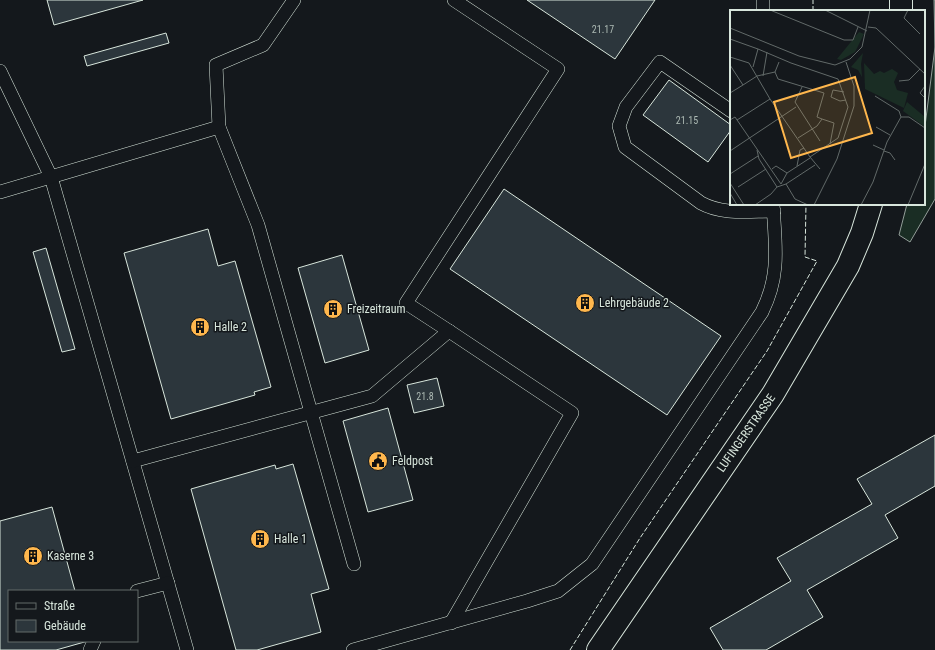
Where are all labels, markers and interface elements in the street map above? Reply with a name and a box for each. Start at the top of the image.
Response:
inset map [730,10,925,205]
house number: 21.17 [592,24,614,35]
house number: 21.15 [676,115,698,126]
building icon: Lehrgebäude 2 [574,292,596,314]
place label: Lehrgebäude 2 [599,296,669,310]
building icon: Freizeitraum [322,298,344,320]
place label: Freizeitraum [347,302,406,316]
building icon: Halle 2 [189,316,211,338]
place label: Halle 2 [214,320,247,334]
house number: 21.8 [416,391,434,402]
street label: LUFINGERSTRASSE [714,391,778,475]
public building icon: Feldpost [367,450,389,472]
place label: Feldpost [392,454,433,468]
building icon: Halle 1 [249,528,271,550]
place label: Halle 1 [274,532,307,546]
building icon: Kaserne 3 [22,545,44,567]
place label: Kaserne 3 [47,549,94,563]
legend [8,590,138,642]
text: Straße [44,599,75,613]
text: Gebäude [44,619,86,633]

